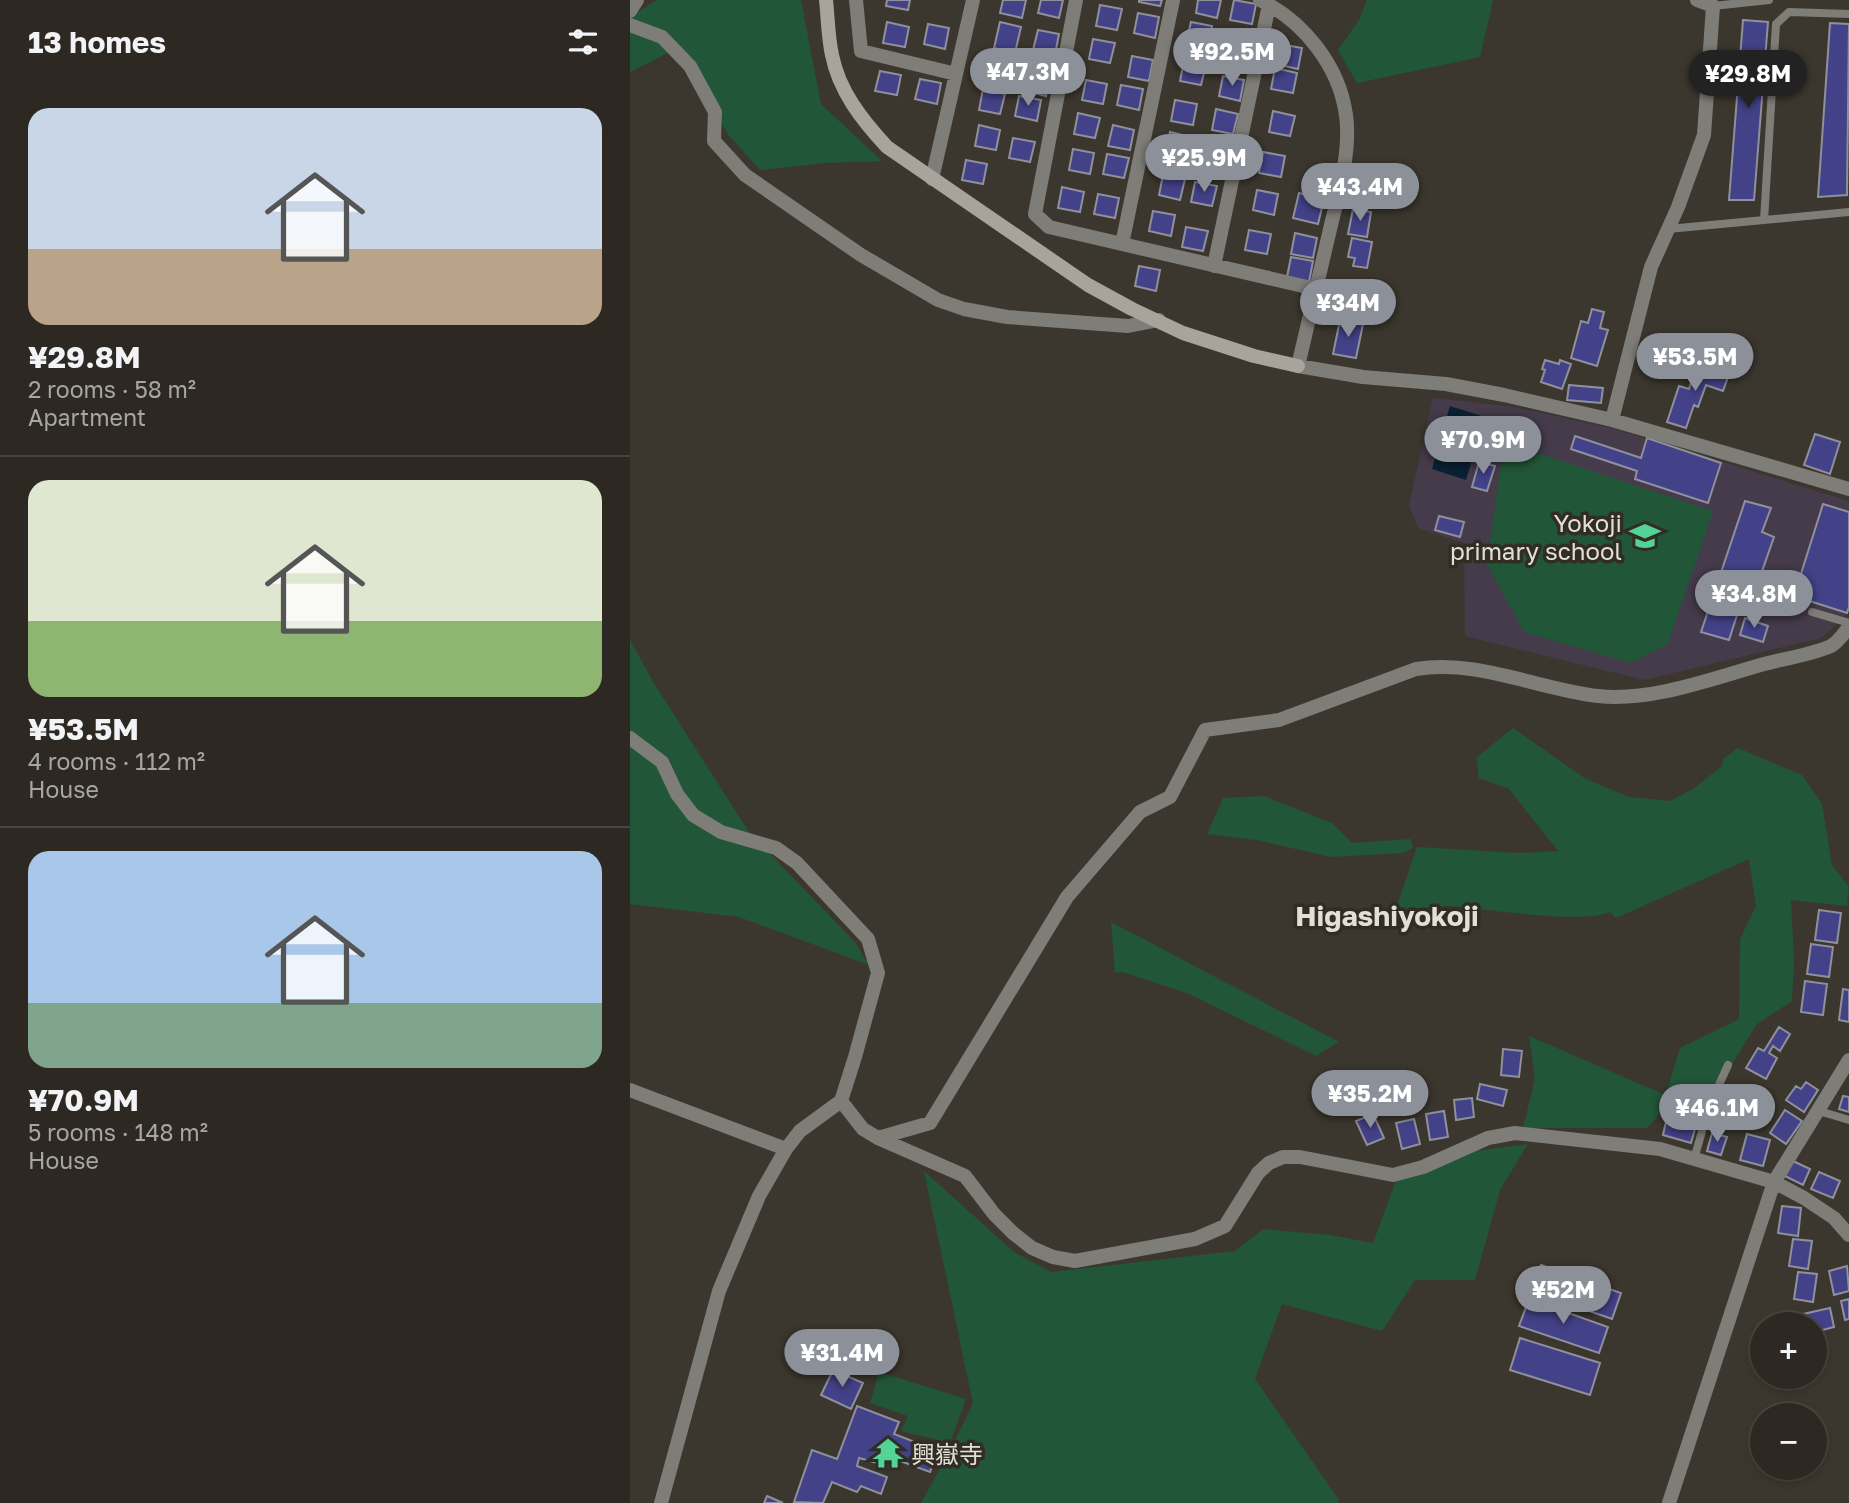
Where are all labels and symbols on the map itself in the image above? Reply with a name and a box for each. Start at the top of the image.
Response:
pin: ¥92.5M [1175,28,1289,88]
pin: ¥47.3M [971,48,1085,108]
pin: ¥29.8M [1691,50,1805,110]
pin: ¥25.9M [1147,134,1261,194]
pin: ¥43.4M [1303,164,1417,223]
pin: ¥34M [1307,280,1389,339]
pin: ¥53.5M [1638,334,1752,393]
pin: ¥70.9M [1426,416,1540,476]
place label: Yokoji primary school [1450,508,1622,565]
school or university icon: Yokoji primary school [1628,519,1662,553]
pin: ¥34.8M [1697,570,1811,630]
district label: Higashiyokoji [1295,899,1479,932]
pin: ¥35.2M [1313,1070,1427,1130]
pin: ¥46.1M [1660,1084,1774,1144]
pin: ¥52M [1522,1266,1604,1326]
pin: ¥31.4M [785,1330,899,1389]
temple icon: 興嶽寺 [871,1436,905,1470]
place label: 興嶽寺 [911,1439,983,1468]

